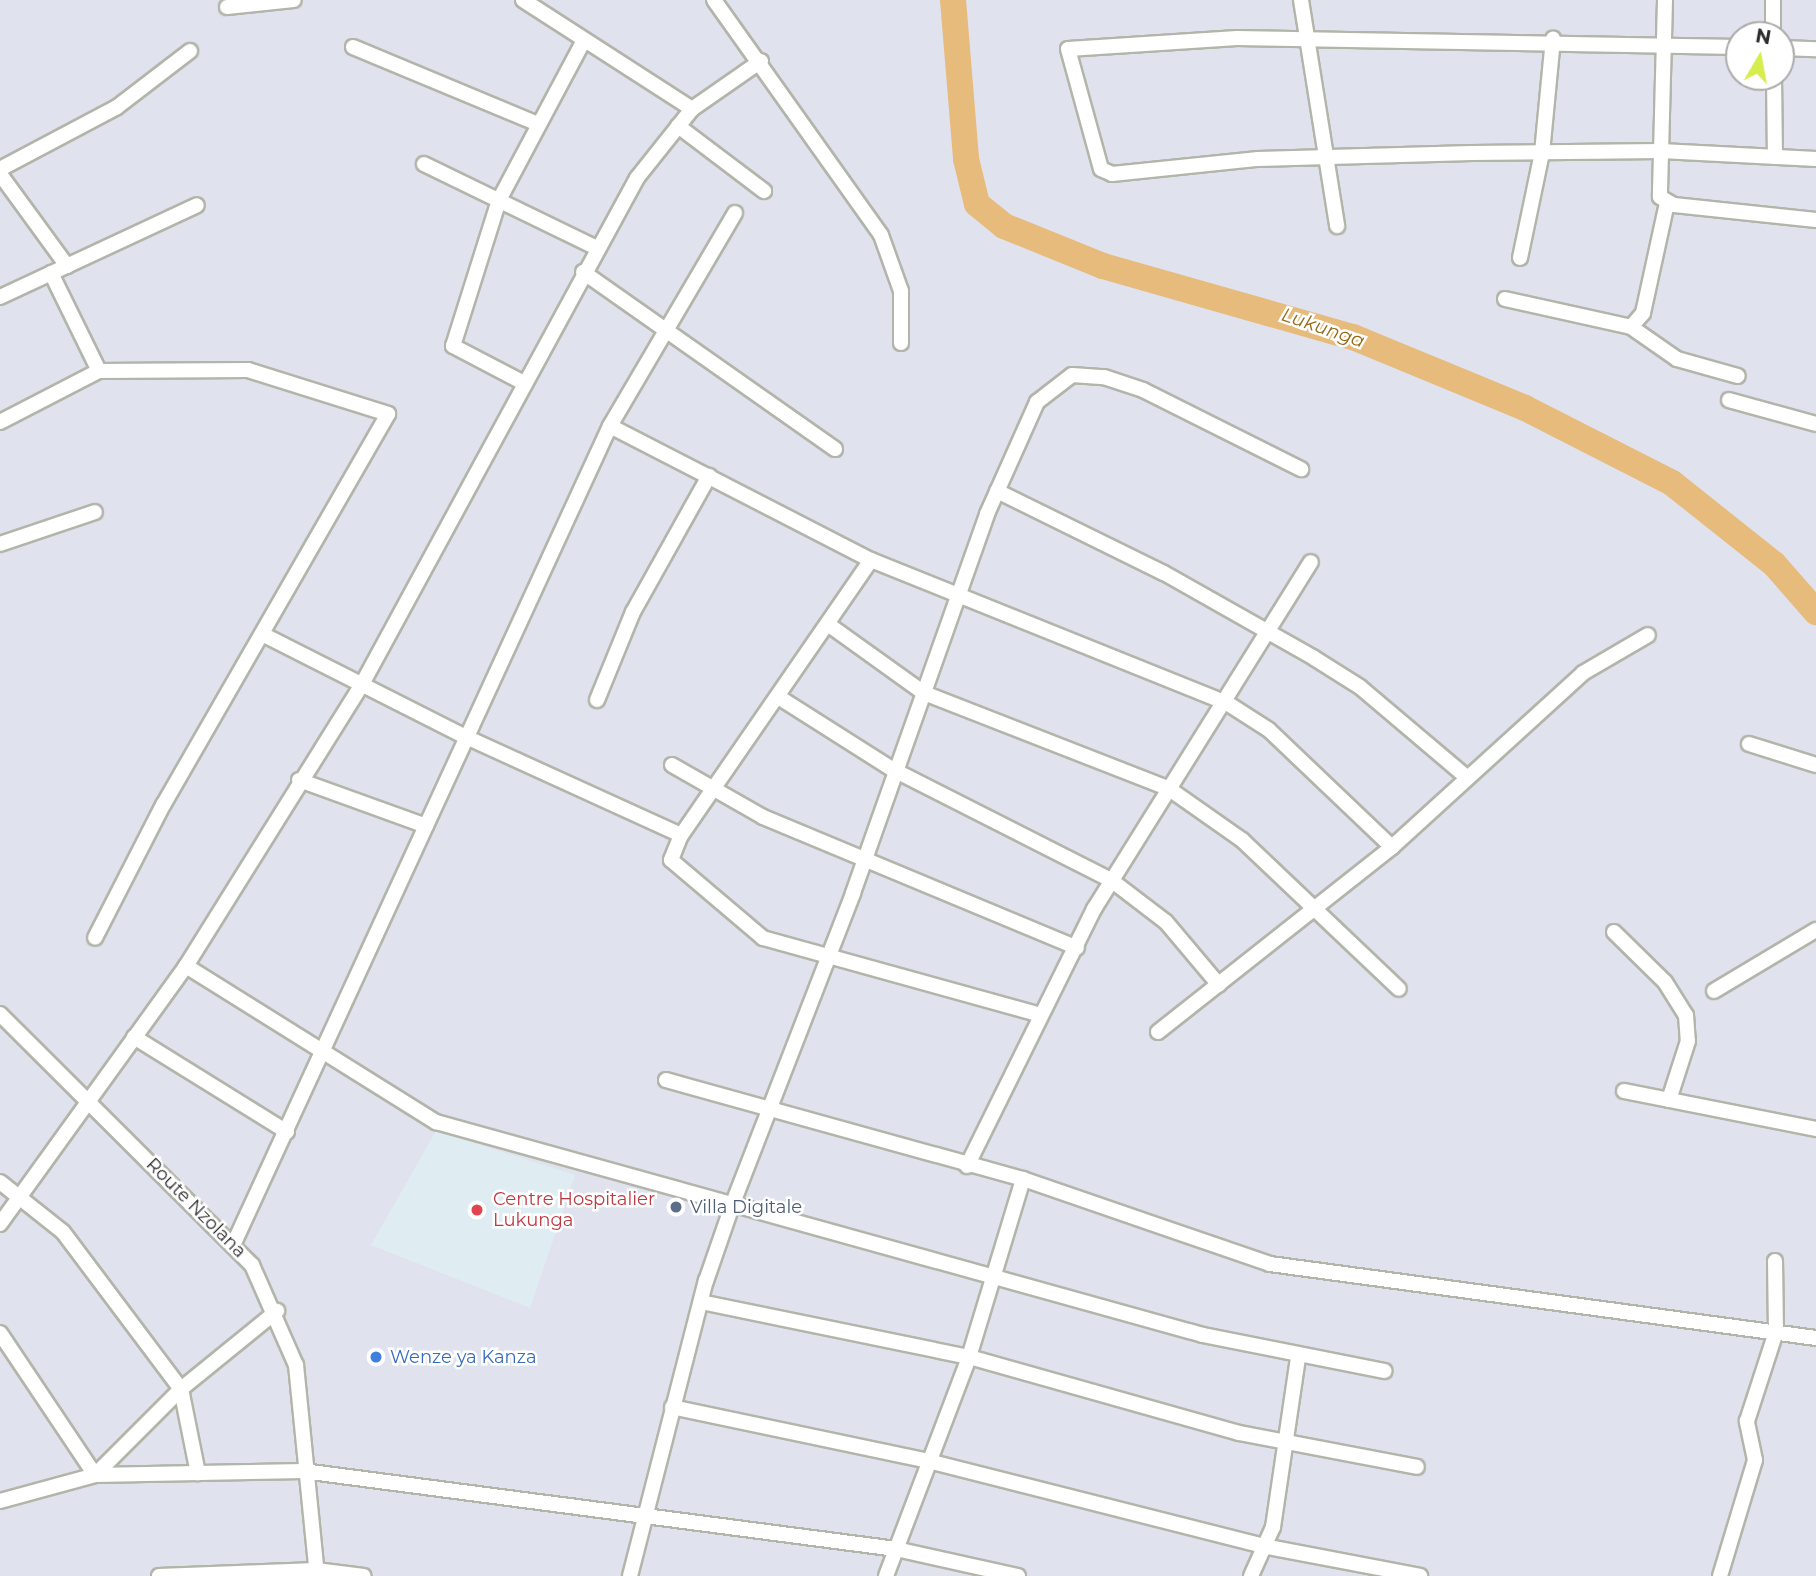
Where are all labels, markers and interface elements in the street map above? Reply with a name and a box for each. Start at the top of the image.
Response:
north arrow [1725,21,1795,91]
text: N [1754,24,1773,49]
water label: Lukunga [1278,303,1368,353]
street label: Route Nzolana [142,1154,250,1262]
place label: Centre Hospitalier Lukunga [493,1189,655,1232]
place label: Villa Digitale [690,1196,802,1218]
marker: Villa Digitale [668,1199,684,1215]
marker: Centre Hospitalier Lukunga [467,1200,487,1220]
place label: Wenze ya Kanza [390,1346,537,1368]
marker: Wenze ya Kanza [368,1349,384,1365]

